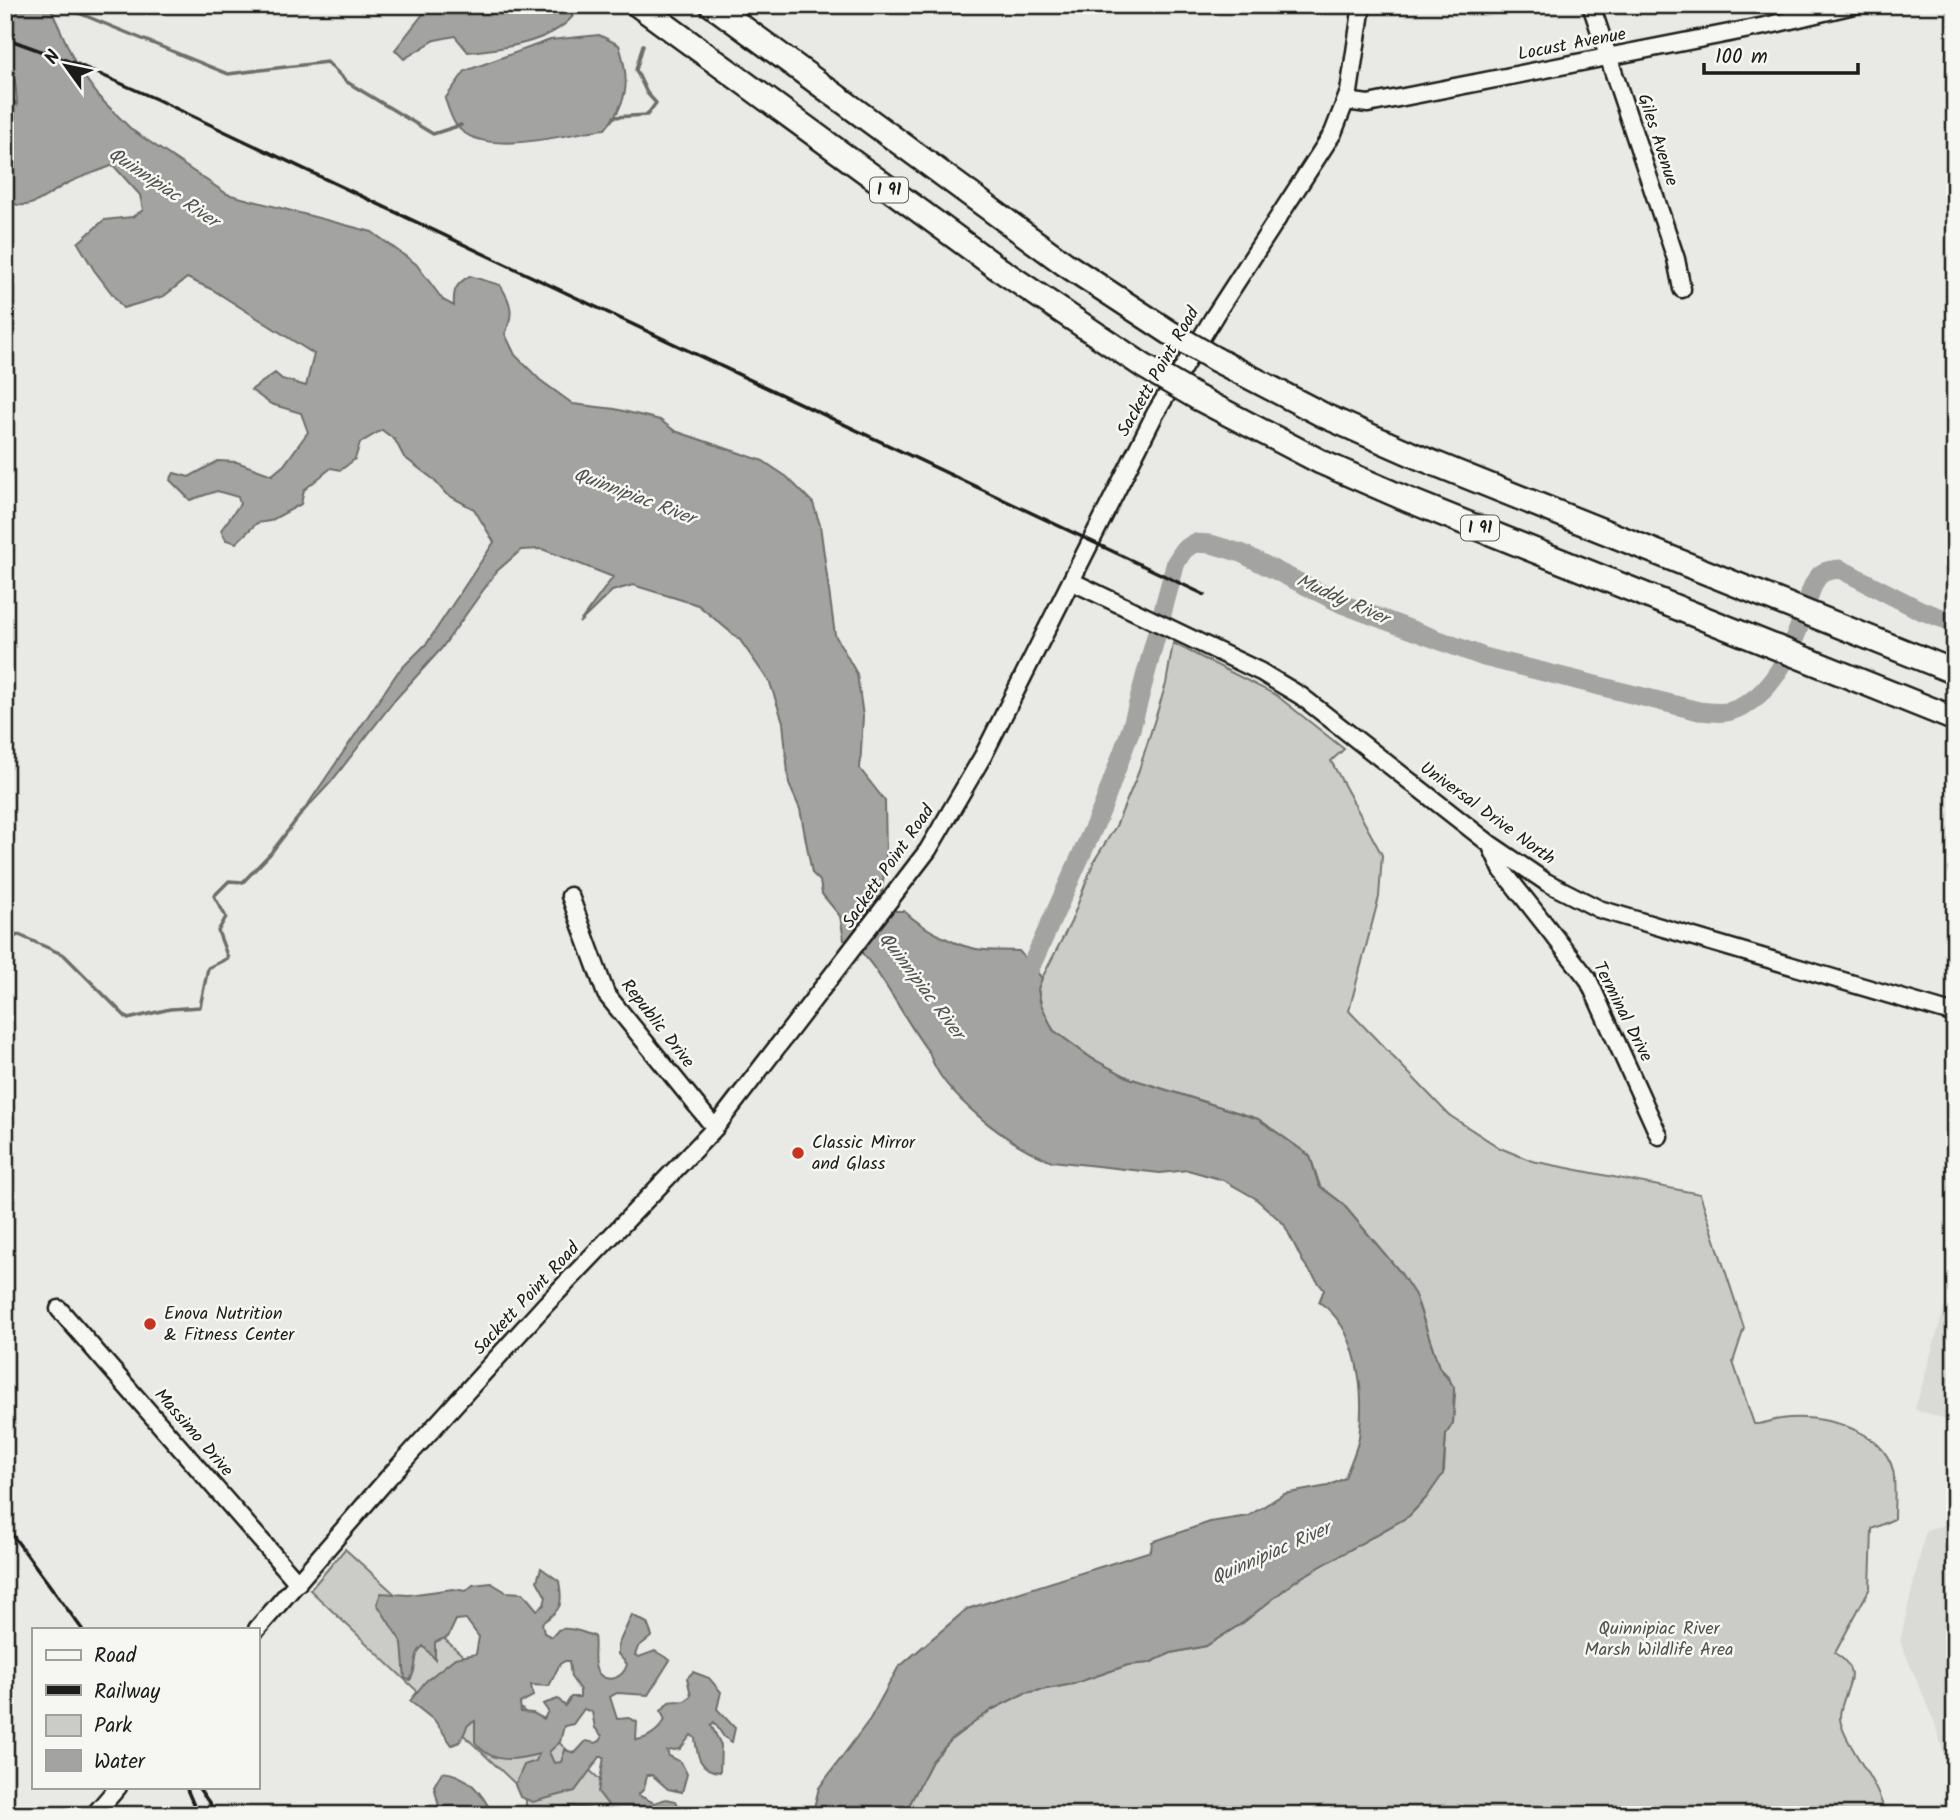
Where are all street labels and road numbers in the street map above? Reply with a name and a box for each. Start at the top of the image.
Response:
street label: Locust Avenue [1515,20,1629,70]
street label: Giles Avenue [1628,90,1686,190]
road number: I 91 [870,178,908,202]
street label: Sackett Point Road [1110,301,1209,442]
road number: I 91 [1461,516,1499,540]
street label: Universal Drive North [1413,755,1561,873]
street label: Sackett Point Road [835,798,943,935]
street label: Terminal Drive [1584,957,1660,1067]
street label: Republic Drive [613,973,701,1075]
street label: Sackett Point Road [467,1235,588,1362]
street label: Massimo Drive [146,1382,240,1484]

